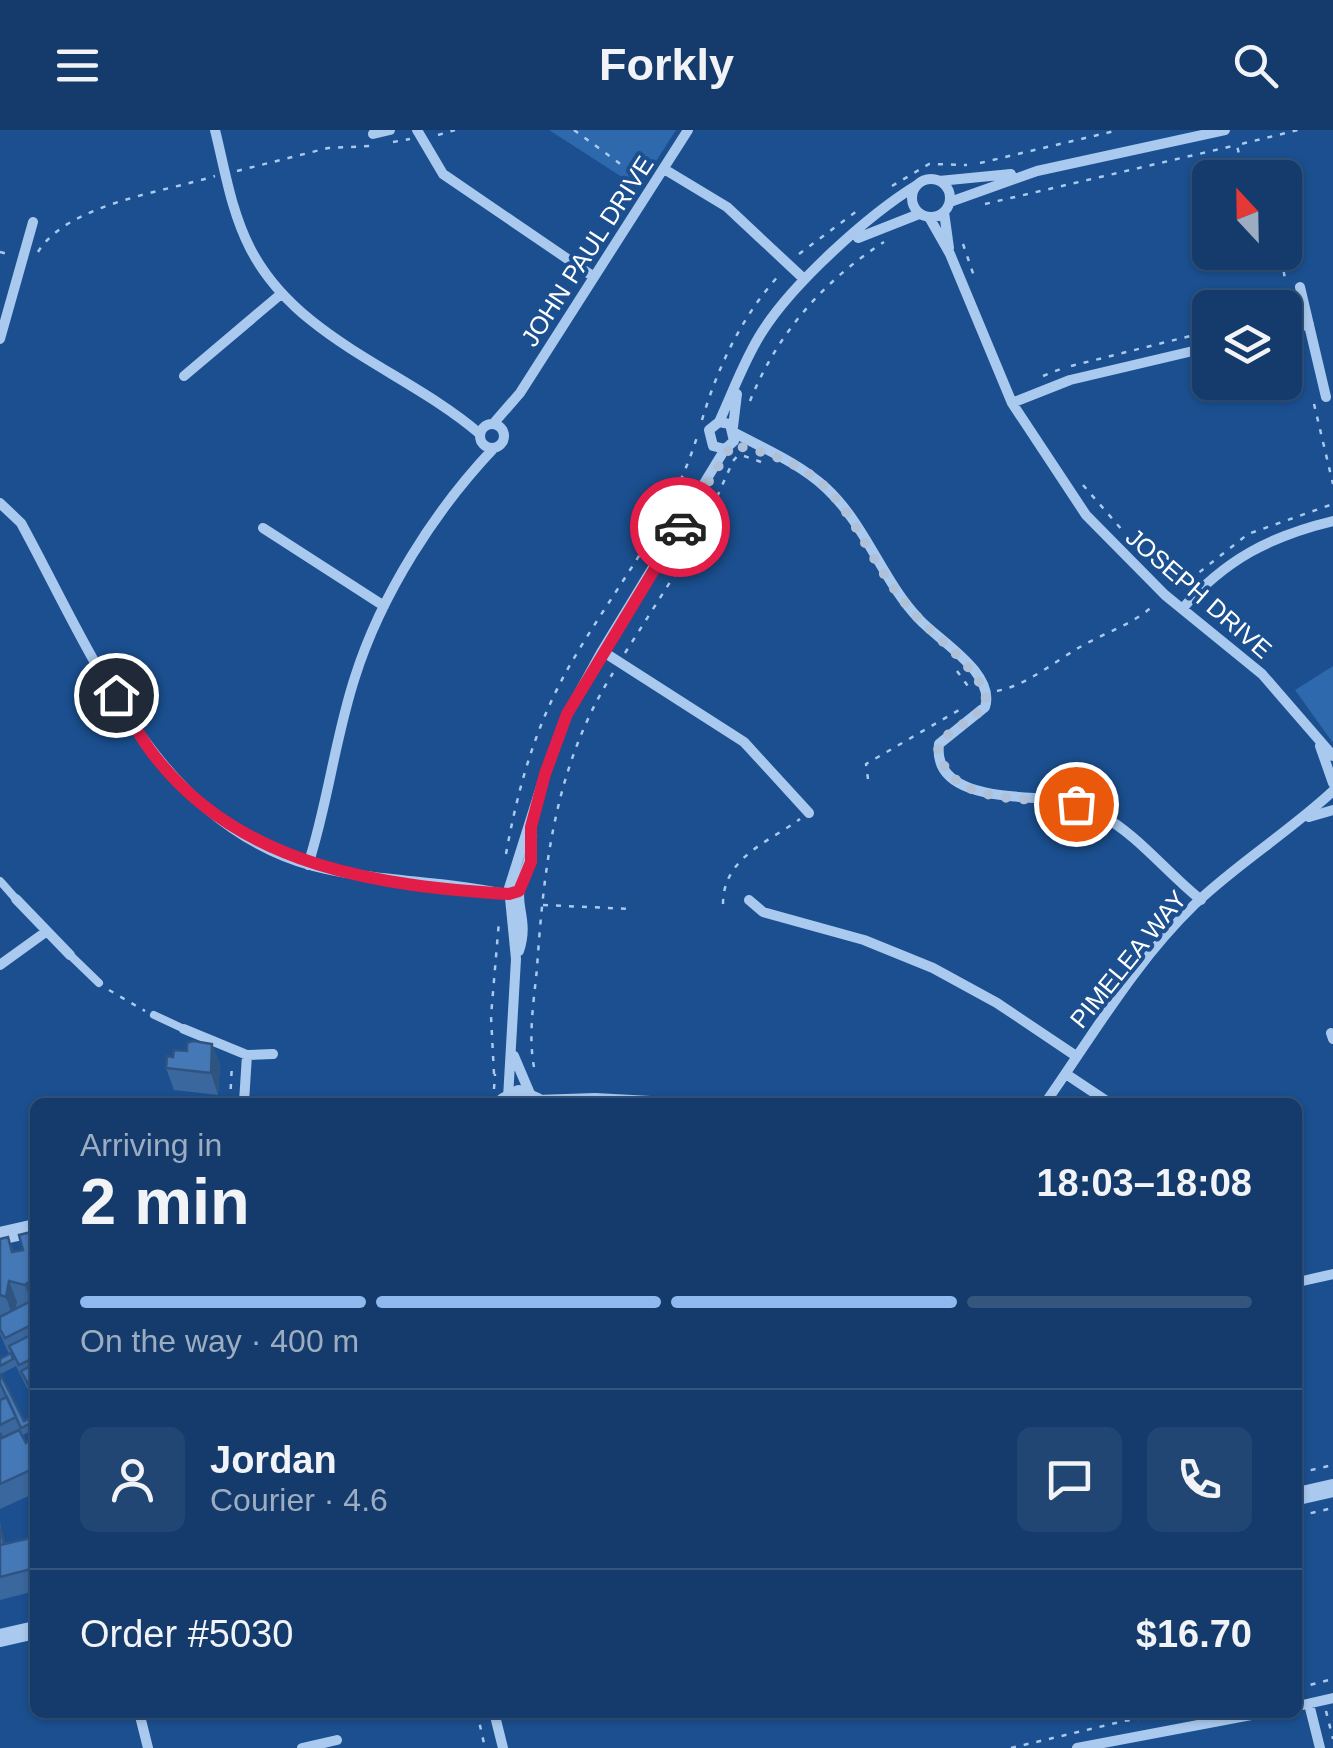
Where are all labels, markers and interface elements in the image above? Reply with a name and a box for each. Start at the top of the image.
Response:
icon: menu [50,38,105,93]
icon: search [1228,38,1283,93]
text: Forkly [599,39,734,90]
street label: JOHN PAUL DRIVE [515,151,659,351]
north arrow [1192,160,1302,270]
map controls [1192,160,1302,400]
button: layers [1192,290,1302,400]
courier [630,477,730,577]
icon: car [653,500,708,555]
street label: JOSEPH DRIVE [1121,522,1277,664]
pin [74,653,159,738]
icon: home [89,668,144,723]
pin [1034,762,1119,847]
icon: bag [1049,777,1104,832]
street label: PIMELEA WAY [1064,885,1192,1033]
text: Arriving in [80,1127,222,1163]
text: 18:03–18:08 [1036,1162,1252,1204]
text: 2 min [80,1165,250,1238]
text: On the way · 400 m [80,1323,359,1359]
button: person [80,1427,185,1532]
button: chat [1017,1427,1122,1532]
button: phone [1147,1427,1252,1532]
text: Jordan [210,1439,337,1481]
text: Courier · 4.6 [210,1482,388,1518]
text: Order #5030 [80,1613,293,1655]
text: $16.70 [1136,1613,1252,1655]

